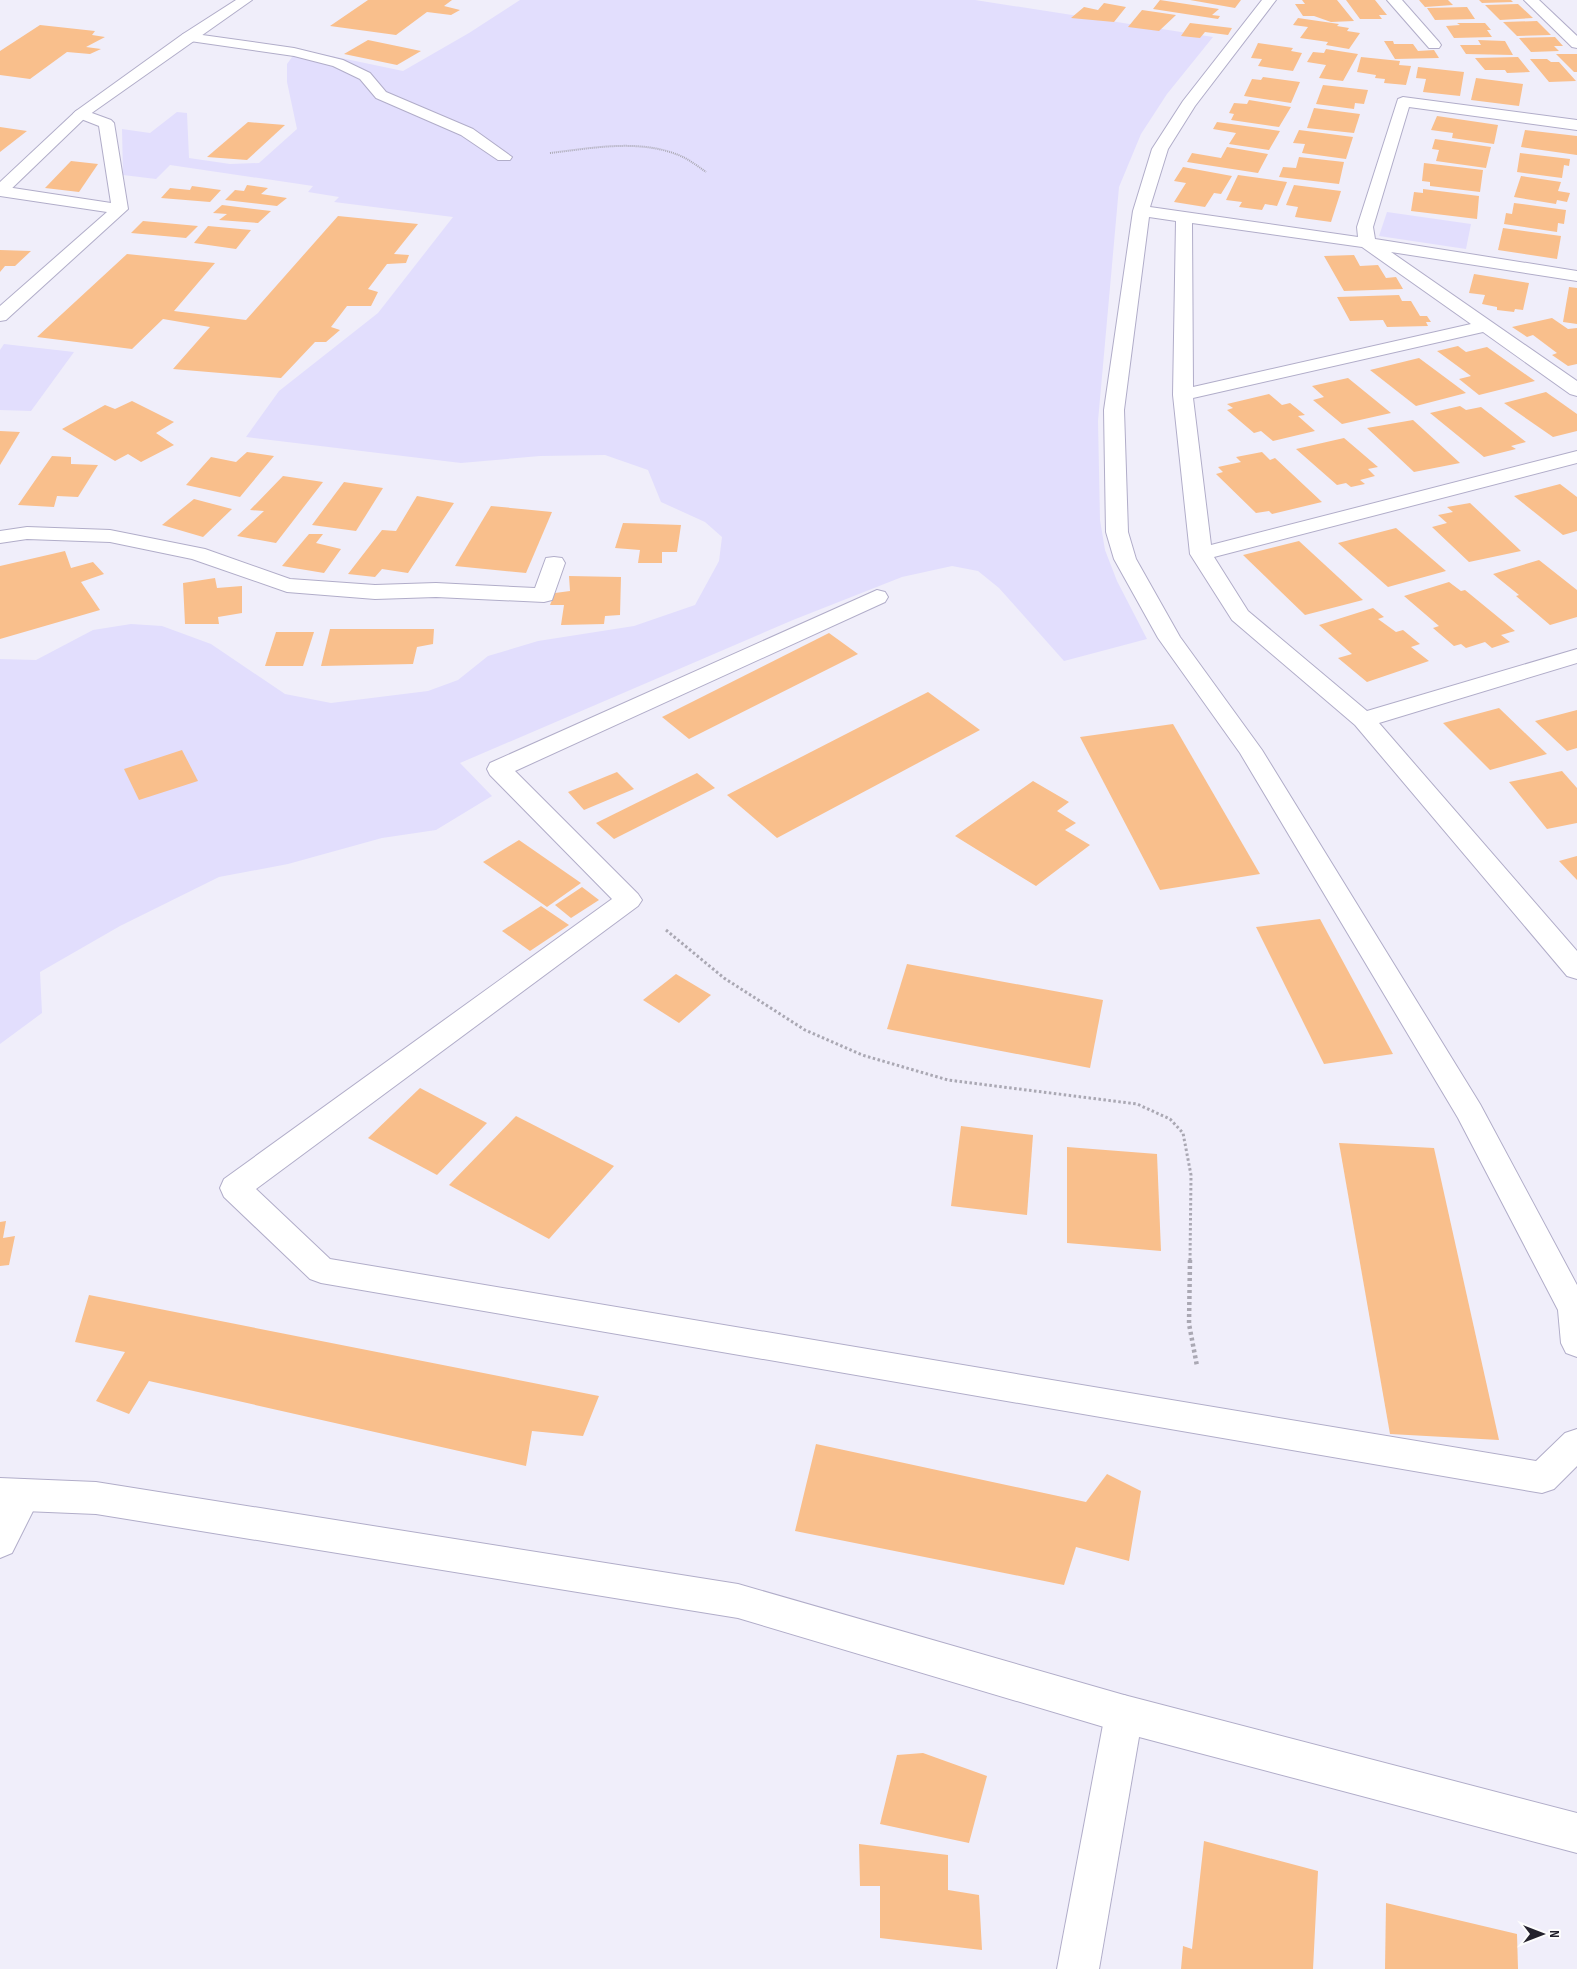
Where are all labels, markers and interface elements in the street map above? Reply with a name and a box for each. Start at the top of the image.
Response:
north arrow [1517,1909,1567,1959]
text: N [1546,1930,1563,1938]

